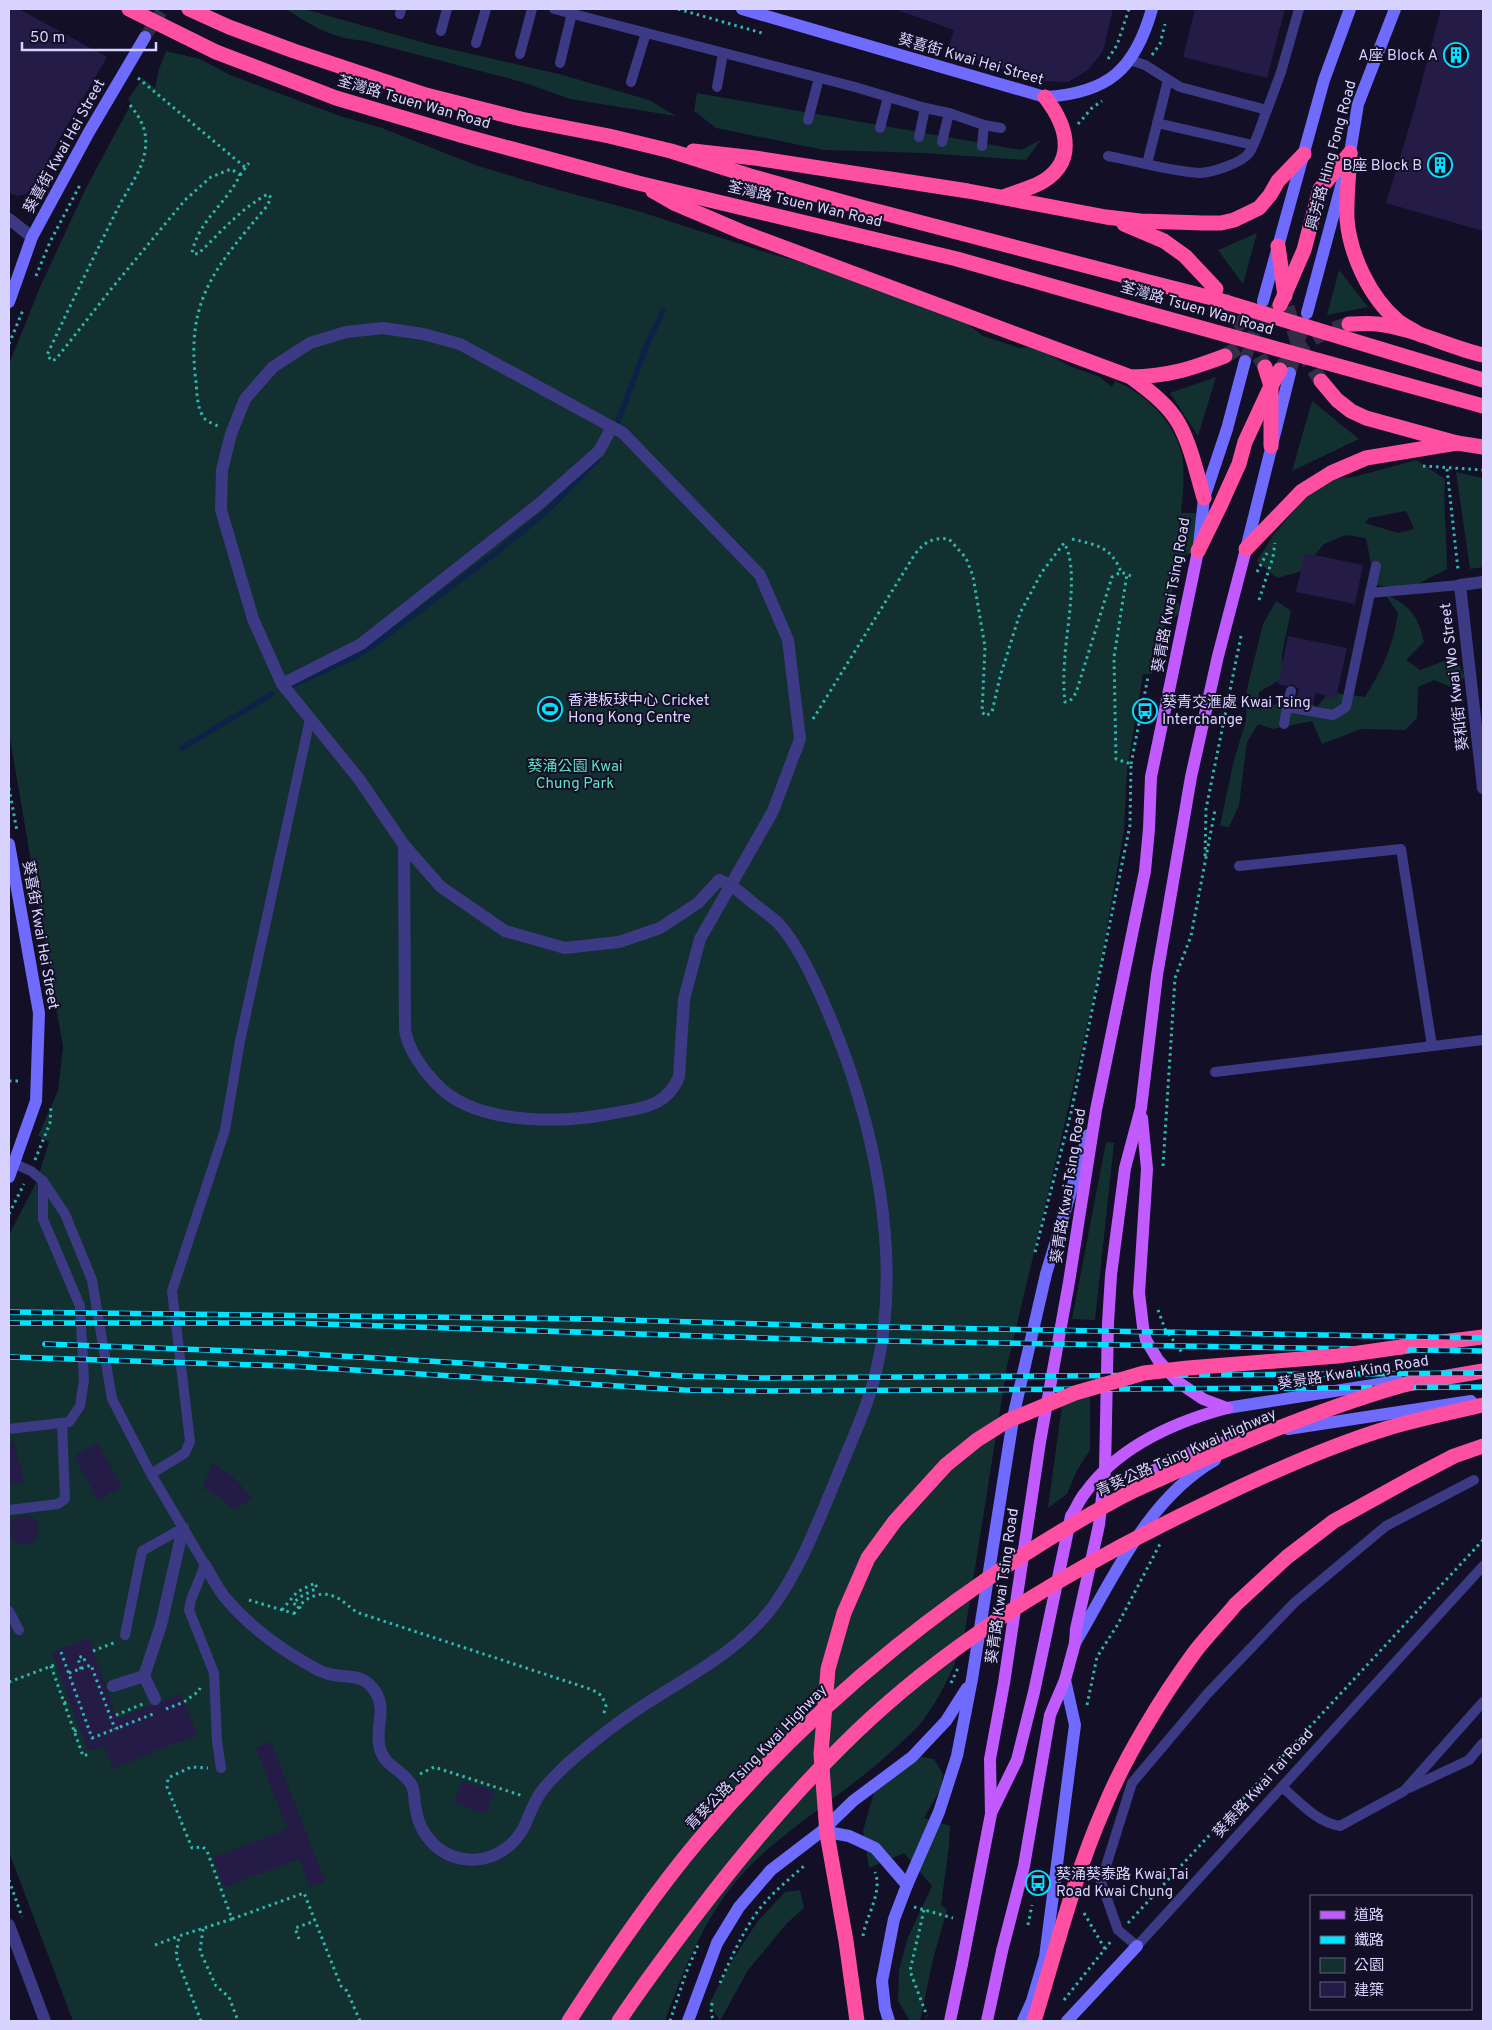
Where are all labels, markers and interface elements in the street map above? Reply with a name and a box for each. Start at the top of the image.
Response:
scale bar [22,20,156,52]
text: 50 m [30,29,65,48]
street label: 葵喜街 Kwai Hei Street [895,31,1046,90]
building icon: A座 Block A [1443,42,1469,68]
place label: A座 Block A [1358,47,1438,66]
street label: 荃灣路 Tsuen Wan Road [335,72,492,134]
street label: 葵喜街 Kwai Hei Street [20,76,110,217]
street label: 興芳路 Hing Fong Road [1303,78,1362,232]
building icon: B座 Block B [1427,152,1453,178]
place label: B座 Block B [1342,157,1422,176]
street label: 荃灣路 Tsuen Wan Road [725,178,884,233]
street label: 荃灣路 Tsuen Wan Road [1118,278,1275,340]
street label: 葵青路 Kwai Tsing Road [1149,516,1195,674]
street label: 葵和街 Kwai Wo Street [1437,602,1474,752]
place label: 香港板球中心 Cricket Hong Kong Centre [568,692,709,728]
place label: 葵青交滙處 Kwai Tsing Interchange [1162,694,1311,730]
sports icon: 香港板球中心 Cricket Hong Kong Centre [537,696,563,722]
bus stop icon: 葵青交滙處 Kwai Tsing Interchange [1132,698,1158,724]
park label: 葵涌公園 Kwai Chung Park [527,758,623,794]
street label: 葵喜街 Kwai Hei Street [17,859,62,1011]
street label: 葵青路 Kwai Tsing Road [1048,1107,1091,1265]
street label: 葵景路 Kwai King Road [1276,1352,1430,1395]
street label: 青葵公路 Tsing Kwai Highway [1094,1405,1280,1502]
street label: 葵青路 Kwai Tsing Road [983,1507,1024,1665]
street label: 青葵公路 Tsing Kwai Highway [682,1681,832,1835]
street label: 葵泰路 Kwai Tai Road [1209,1725,1318,1843]
place label: 葵涌葵泰路 Kwai Tai Road Kwai Chung [1056,1865,1189,1902]
bus stop icon: 葵涌葵泰路 Kwai Tai Road Kwai Chung [1025,1870,1051,1896]
legend [1310,1895,1472,2010]
text: 道路 [1354,1907,1384,1926]
text: 鐵路 [1354,1932,1384,1951]
text: 公園 [1354,1957,1384,1976]
text: 建築 [1354,1982,1384,2001]

